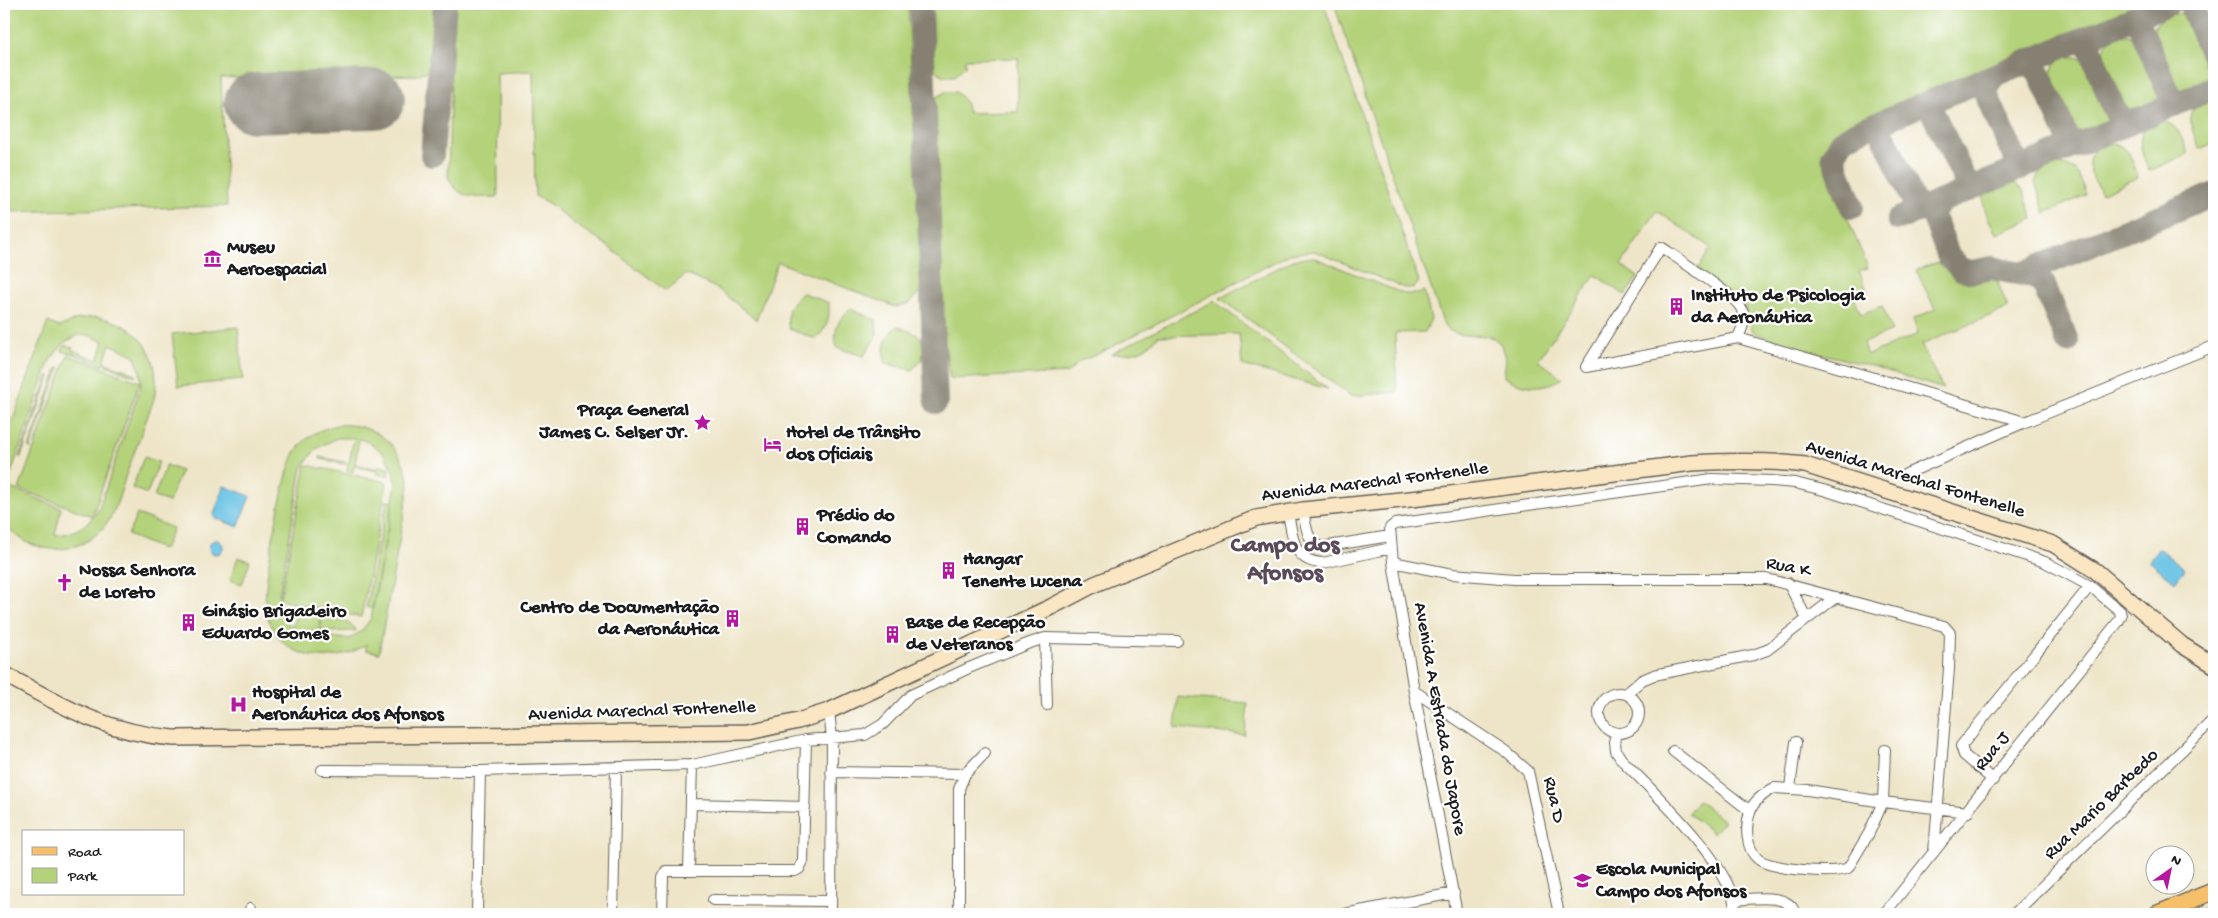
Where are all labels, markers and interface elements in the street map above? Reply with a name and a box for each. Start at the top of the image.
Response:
place label: Museu Aeroespacial [226,237,327,282]
museum icon: Museu Aeroespacial [203,249,223,269]
place label: Instituto de Psicologia da Aeronáutica [1691,285,1867,330]
building icon: Instituto de Psicologia da Aeronáutica [1667,297,1687,317]
place label: Praça General James C. Selser Jr. [538,400,689,445]
place icon: Praça General James C. Selser Jr. [693,412,713,432]
place label: Hotel de Trânsito dos Oficiais [786,422,921,467]
hotel icon: Hotel de Trânsito dos Oficiais [762,434,782,454]
street label: Avenida Marechal Fontenelle [1803,436,2028,524]
street label: Avenida Marechal Fontenelle [1260,458,1490,508]
place label: Prédio do Comando [816,505,895,550]
building icon: Prédio do Comando [793,517,813,537]
district label: Campo dos Afonsos [1231,532,1341,589]
place label: Hangar Tenente Lucena [961,549,1083,594]
street label: Rua K [1764,552,1814,584]
place label: Nossa Senhora de Loreto [79,560,197,605]
building icon: Hangar Tenente Lucena [939,561,959,581]
church icon: Nossa Senhora de Loreto [55,572,75,592]
place label: Centro de Documentação da Aeronáutica [519,597,720,642]
place label: Ginásio Brigadeiro Eduardo Gomes [202,601,347,646]
street label: Avenida A Estrada do Japore [1407,601,1471,838]
building icon: Centro de Documentação da Aeronáutica [723,609,743,629]
place label: Base de Recepção de Veteranos [905,612,1045,657]
building icon: Ginásio Brigadeiro Eduardo Gomes [178,613,198,633]
building icon: Base de Recepção de Veteranos [882,624,902,644]
place label: Hospital de Aeronáutica dos Afonsos [251,682,445,727]
hospital icon: Hospital de Aeronáutica dos Afonsos [228,694,248,714]
street label: Avenida Marechal Fontenelle [528,697,757,727]
street label: Rua J [1970,727,2016,776]
street label: Rua Mario Barbedo [2040,744,2164,866]
street label: Rua D [1537,775,1570,826]
legend [22,830,185,896]
text: Road [68,844,102,862]
north arrow [2146,846,2196,896]
text: N [2167,852,2184,871]
place label: Escola Municipal Campo dos Afonsos [1595,859,1747,904]
text: Park [67,868,98,886]
school or university icon: Escola Municipal Campo dos Afonsos [1572,871,1592,891]

